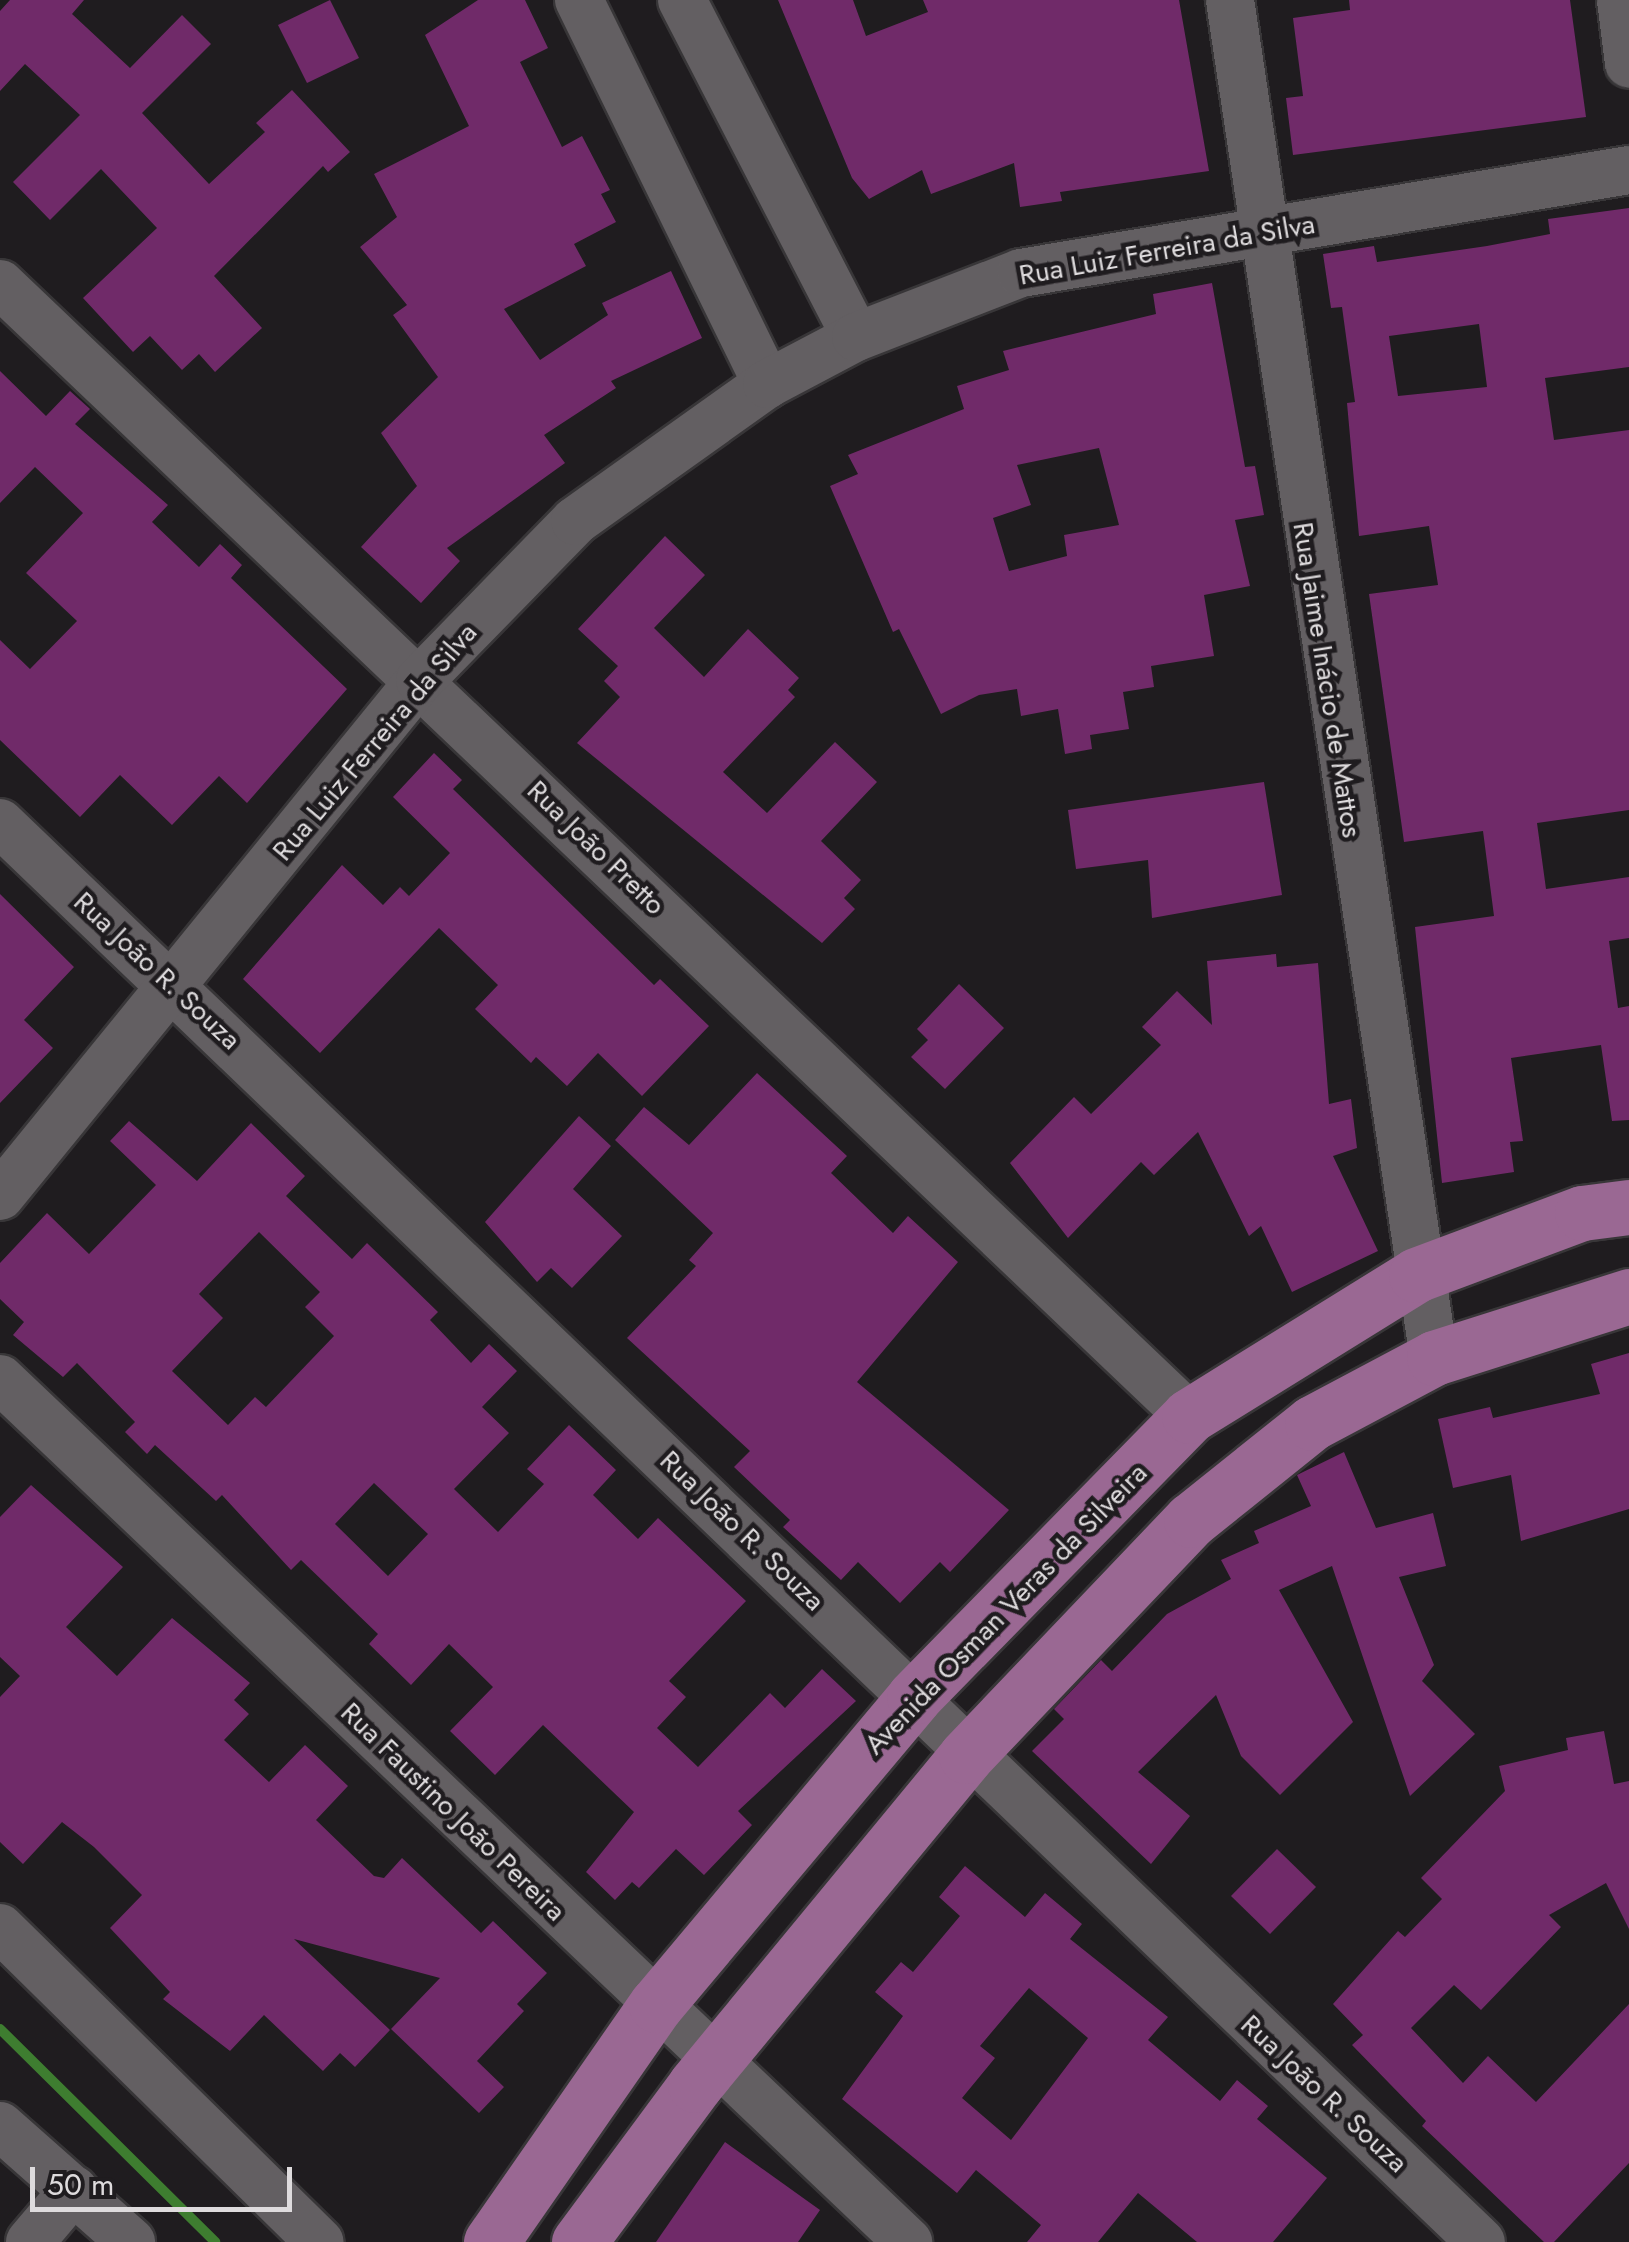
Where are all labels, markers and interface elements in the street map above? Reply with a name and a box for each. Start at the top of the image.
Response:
street label: Rua Luiz Ferreira da Silva [1016,207,1318,293]
street label: Rua Jaime Inácio de Mattos [1285,520,1369,840]
street label: Rua Luiz Ferreira da Silva [266,616,484,868]
street label: Rua João Pretto [520,774,672,922]
street label: Rua João R. Souza [67,885,247,1057]
street label: Rua João R. Souza [653,1444,831,1618]
street label: Avenida Osman Veras da Silveira [858,1456,1154,1762]
street label: Rua Faustino João Pereira [334,1696,572,1928]
street label: Rua João R. Souza [1234,2008,1414,2180]
scale bar [35,2147,298,2209]
text: 50 m [47,2163,114,2206]

